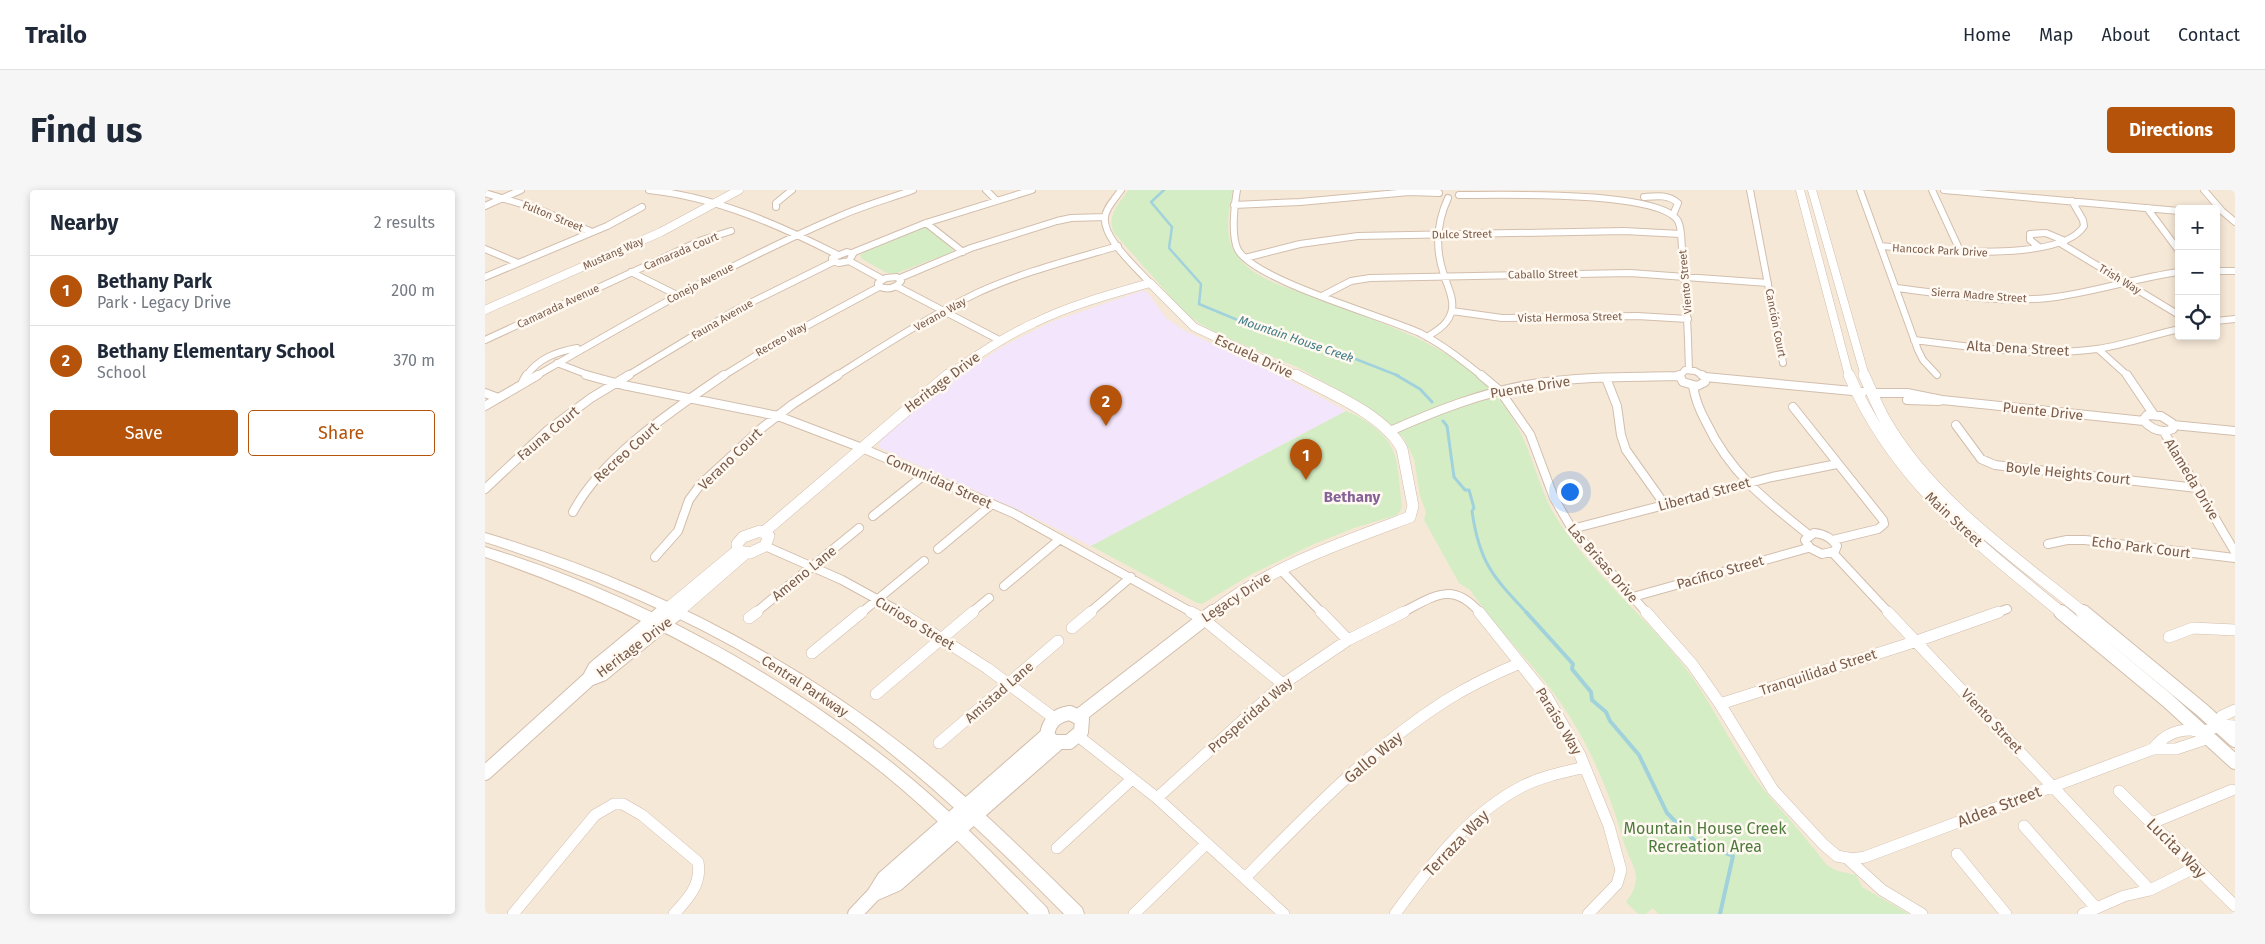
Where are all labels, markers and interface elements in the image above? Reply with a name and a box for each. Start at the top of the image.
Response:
text: Trailo [25,21,87,49]
text: Home [1963,24,2011,46]
text: Map [2039,24,2073,46]
text: About [2101,24,2150,46]
text: Contact [2178,24,2240,46]
button: Directions [2107,107,2235,153]
text: Find us [30,109,142,151]
street label: Fulton Street [521,198,585,234]
map controls [2175,205,2220,340]
button: + [2175,205,2220,250]
text: Nearby [50,210,118,236]
text: 2 results [374,213,435,232]
street label: Dulce Street [1432,227,1492,242]
street label: Camarada Court [642,230,720,273]
street label: Mustang Way [581,234,646,273]
street label: Hancock Park Drive [1892,242,1988,259]
street label: Viento Street [1676,249,1695,315]
button: − [2175,250,2220,295]
street label: Conejo Avenue [665,260,736,306]
street label: Trish Way [2096,262,2144,297]
street label: Caballo Street [1508,267,1578,282]
text: Bethany Park [97,270,212,293]
text: 1 [62,281,70,300]
text: 200 m [391,281,435,300]
street label: Camarada Avenue [515,282,601,331]
street label: Sierra Madre Street [1931,286,2027,305]
street label: Canción Court [1762,288,1789,359]
text: Park · Legacy Drive [97,293,231,312]
street label: Verano Way [912,295,969,334]
button: locate [2175,295,2220,340]
street label: Fauna Avenue [689,297,755,342]
street label: Vista Hermosa Street [1518,310,1622,325]
water label: Mountain House Creek [1237,313,1356,365]
street label: Recreo Way [753,319,810,359]
street label: Escuela Drive [1212,331,1296,382]
street label: Alta Dena Street [1966,337,2071,360]
text: Bethany Elementary School [97,340,335,363]
street label: Heritage Drive [901,348,983,416]
text: 2 [62,351,70,370]
text: 370 m [393,351,435,370]
text: School [97,363,146,382]
street label: Puente Drive [1489,373,1571,402]
pin: 2 [1090,385,1122,426]
street label: Puente Drive [2002,399,2084,424]
street label: Fauna Court [514,402,583,464]
button: Save [50,410,238,456]
button: Share [248,410,435,456]
street label: Recreo Court [590,418,663,486]
street label: Verano Court [695,424,766,494]
street label: Alameda Drive [2161,436,2223,523]
pin: 1 [1290,439,1322,480]
street label: Comunidad Street [883,450,995,513]
street label: Boyle Heights Court [2005,459,2132,489]
street label: Libertad Street [1656,474,1753,515]
your location [1557,479,1583,505]
district label: Bethany [1324,488,1380,506]
street label: Main Street [1921,488,1987,551]
street label: Las Brisas Drive [1564,520,1642,606]
street label: Echo Park Court [2090,533,2192,562]
street label: Ameno Lane [769,542,840,605]
street label: Pacífico Street [1675,552,1767,593]
street label: Legacy Drive [1199,569,1274,626]
street label: Curioso Street [872,593,958,654]
street label: Heritage Drive [593,613,675,681]
street label: Tranquilidad Street [1757,645,1880,699]
street label: Central Parkway [758,652,852,721]
street label: Amistad Lane [962,658,1037,727]
street label: Prosperidad Way [1205,674,1296,757]
street label: Paraíso Way [1532,685,1585,758]
street label: Viento Street [1957,685,2027,758]
street label: Gallo Way [1340,727,1407,787]
street label: Aldea Street [1955,782,2044,831]
street label: Terraza Way [1420,806,1493,881]
street label: Lucita Way [2143,814,2211,882]
park label: Mountain House Creek Recreation Area [1624,819,1787,856]

